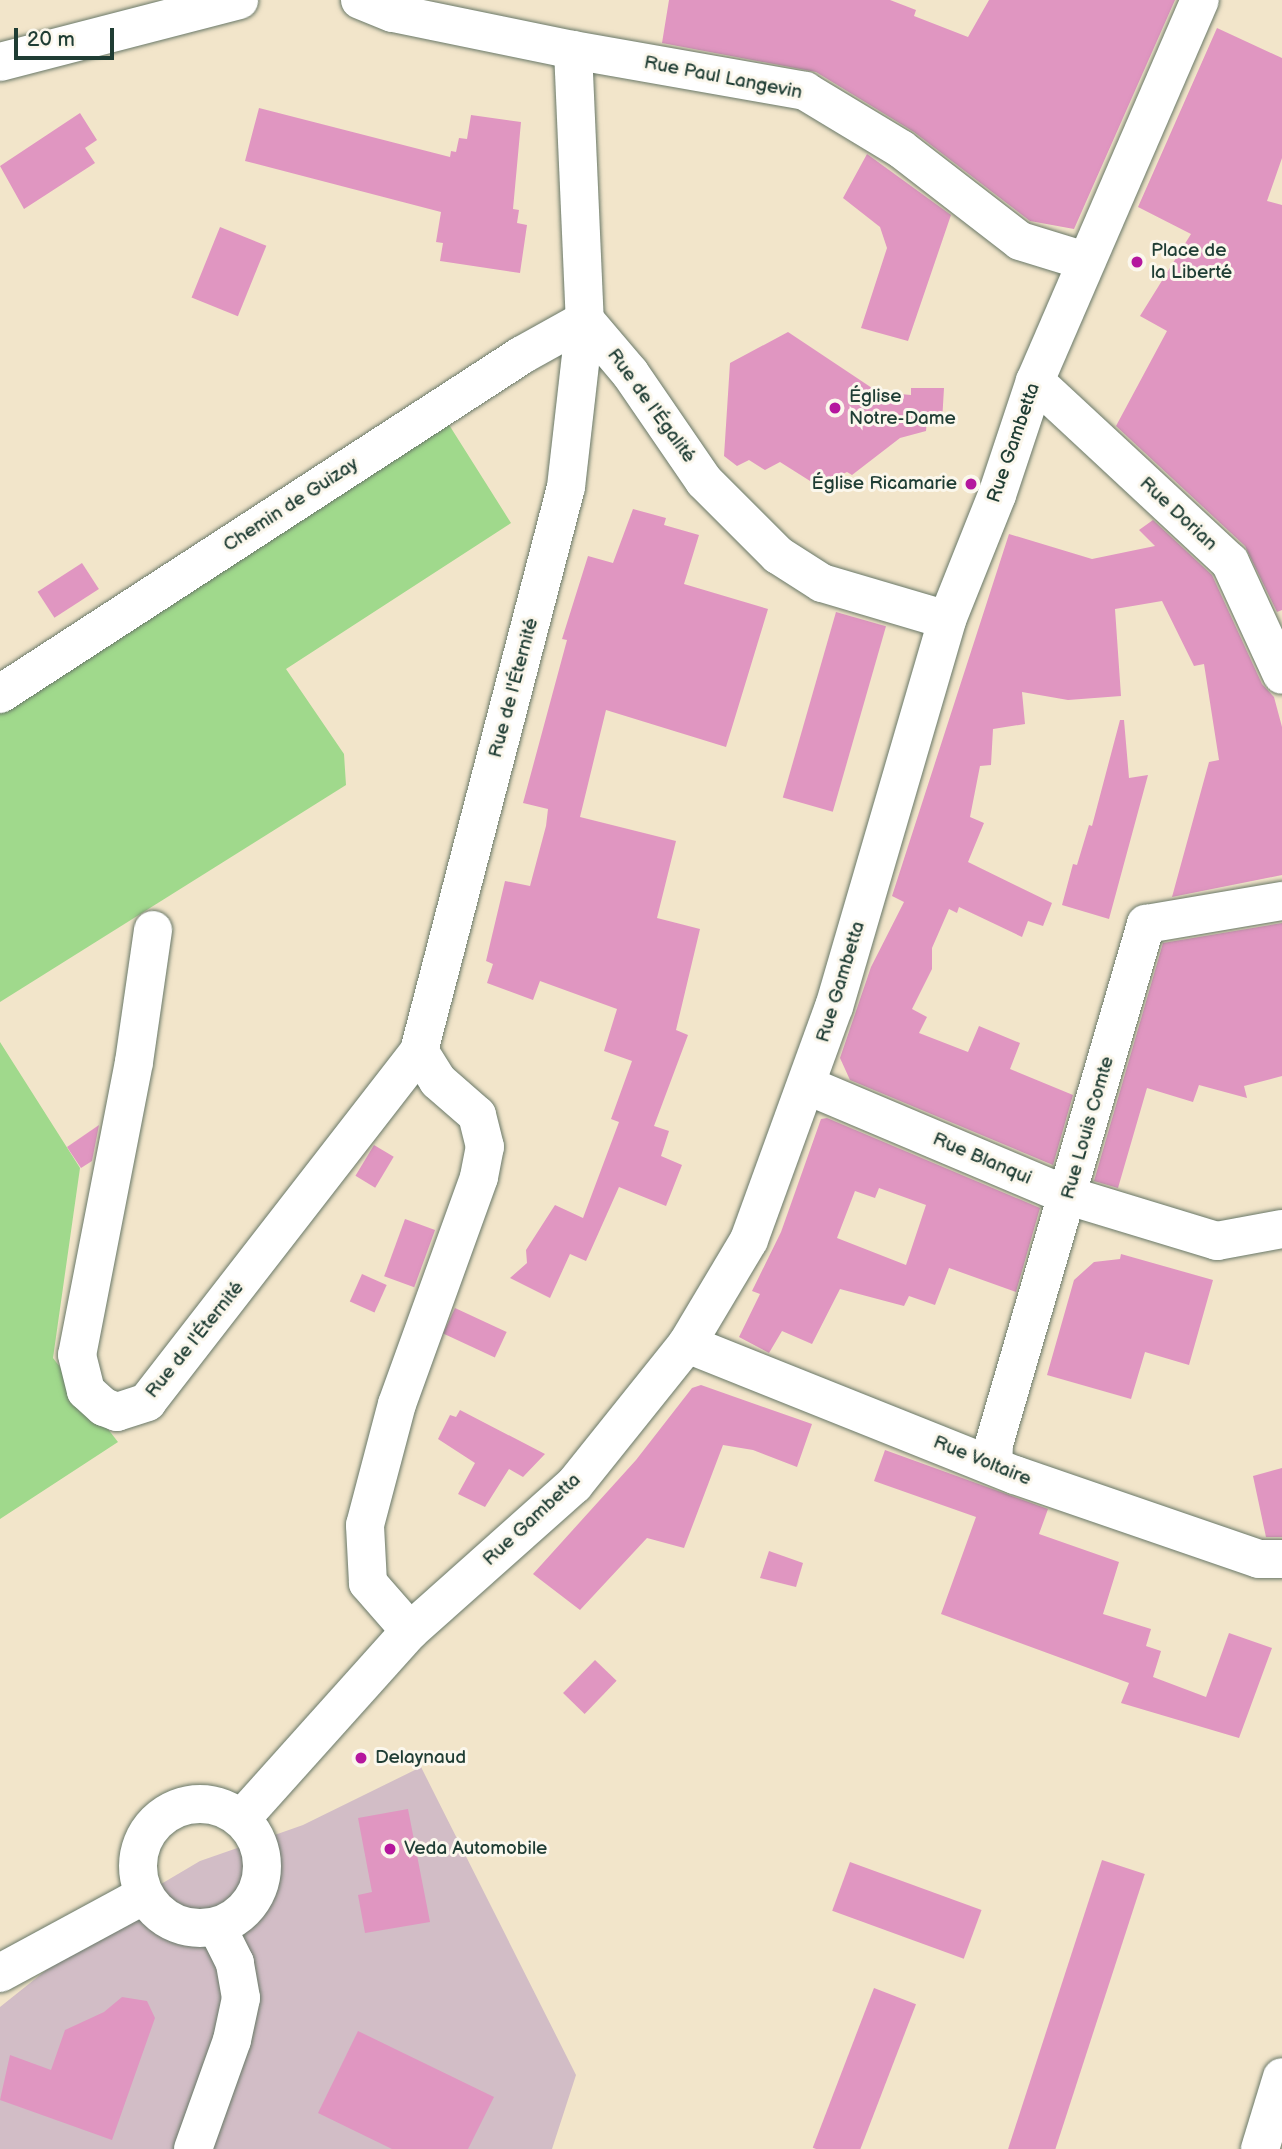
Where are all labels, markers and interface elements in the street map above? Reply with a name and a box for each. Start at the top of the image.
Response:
scale bar [18,14,117,58]
text: 20 m [27,27,75,52]
street label: Rue Paul Langevin [642,51,804,105]
place label: Place de la Liberté [1151,240,1232,284]
marker: Place de la Liberté [1129,254,1145,270]
street label: Rue de l'Égalité [602,344,700,468]
street label: Rue Gambetta [983,380,1045,506]
place label: Église Notre-Dame [849,386,956,430]
marker: Église Notre-Dame [827,400,843,416]
street label: Chemin de Guizay [219,453,363,557]
street label: Rue Dorian [1135,472,1221,556]
place label: Église Ricamarie [812,473,957,495]
marker: Église Ricamarie [963,476,979,492]
street label: Rue de l'Éternité [484,616,544,760]
street label: Rue Gambetta [812,919,870,1045]
street label: Rue Louis Comte [1057,1054,1119,1202]
street label: Rue Blanqui [929,1128,1035,1190]
street label: Rue de l'Éternité [141,1277,249,1403]
street label: Rue Voltaire [930,1431,1034,1491]
street label: Rue Gambetta [478,1469,586,1571]
place label: Delaynaud [375,1747,466,1769]
marker: Delaynaud [353,1750,369,1766]
place label: Veda Automobile [404,1838,547,1860]
marker: Veda Automobile [382,1841,398,1857]

